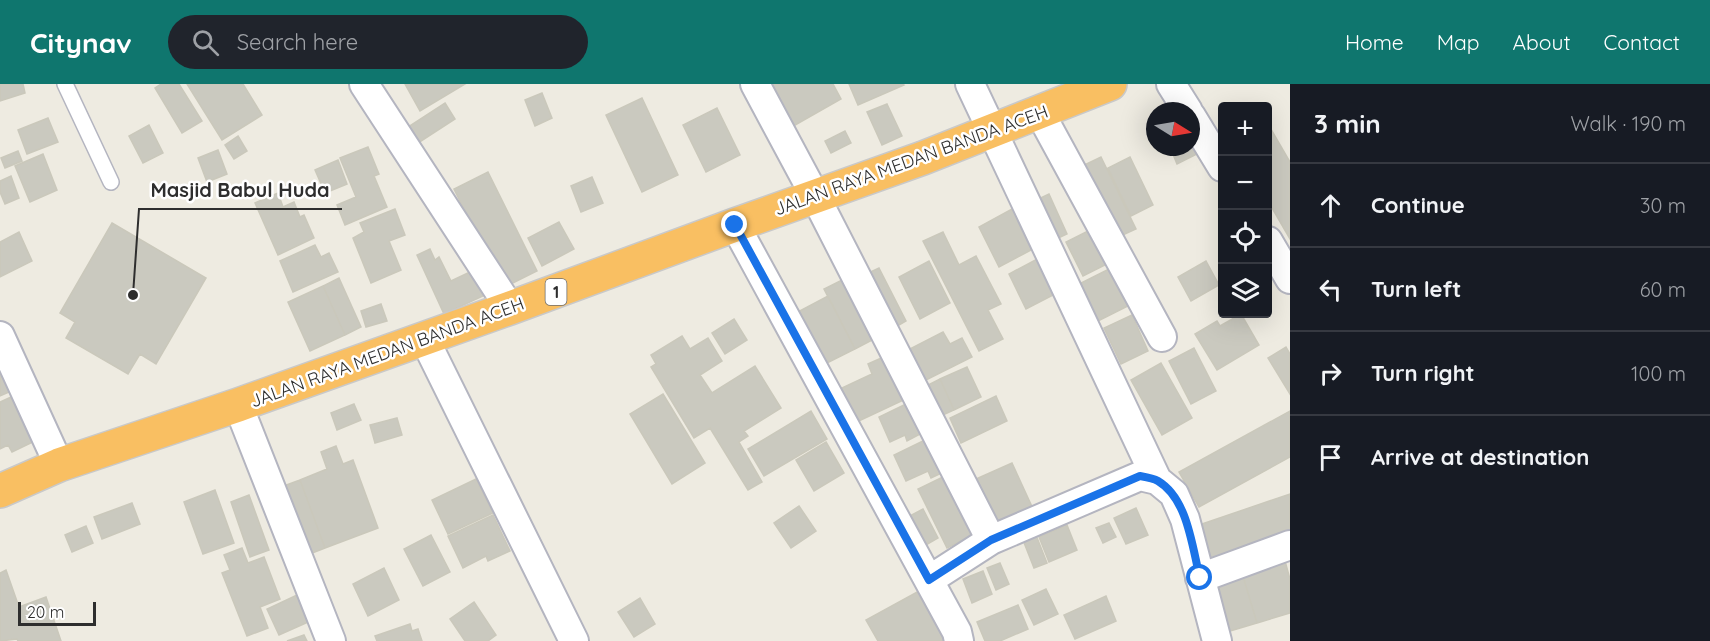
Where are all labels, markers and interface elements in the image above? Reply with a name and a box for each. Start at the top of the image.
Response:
search box [168,15,588,69]
text: Citynav [30,25,132,60]
icon: search [189,26,222,59]
text: Search here [237,28,358,56]
text: Home [1345,29,1404,55]
text: Map [1437,29,1480,55]
text: About [1513,29,1571,55]
text: Contact [1604,29,1680,55]
street label: JALAN RAYA MEDAN BANDA ACEH [771,100,1051,220]
north arrow [1146,102,1200,156]
map controls [1218,102,1272,318]
button: + [1218,102,1272,156]
text: 3 min [1314,107,1381,140]
text: Walk · 190 m [1570,111,1686,136]
button: − [1218,156,1272,210]
callout: Masjid Babul Huda [139,171,342,209]
text: Masjid Babul Huda [150,177,330,202]
icon: ahead [1314,189,1347,222]
text: Continue [1371,191,1465,219]
text: 30 m [1640,193,1686,218]
button: locate [1218,210,1272,264]
route end [721,211,747,237]
button: layers [1218,264,1272,318]
icon: left [1314,273,1347,306]
text: Turn left [1371,275,1461,303]
text: 60 m [1640,277,1686,302]
road number: 1 [546,279,566,305]
street label: JALAN RAYA MEDAN BANDA ACEH [247,292,527,412]
icon: right [1314,357,1347,390]
text: Turn right [1371,359,1475,387]
text: 100 m [1631,361,1686,386]
icon: arrive [1314,441,1347,474]
text: Arrive at destination [1371,443,1589,471]
route start [1186,564,1212,590]
scale bar [18,599,96,626]
text: 20 m [27,602,64,622]

